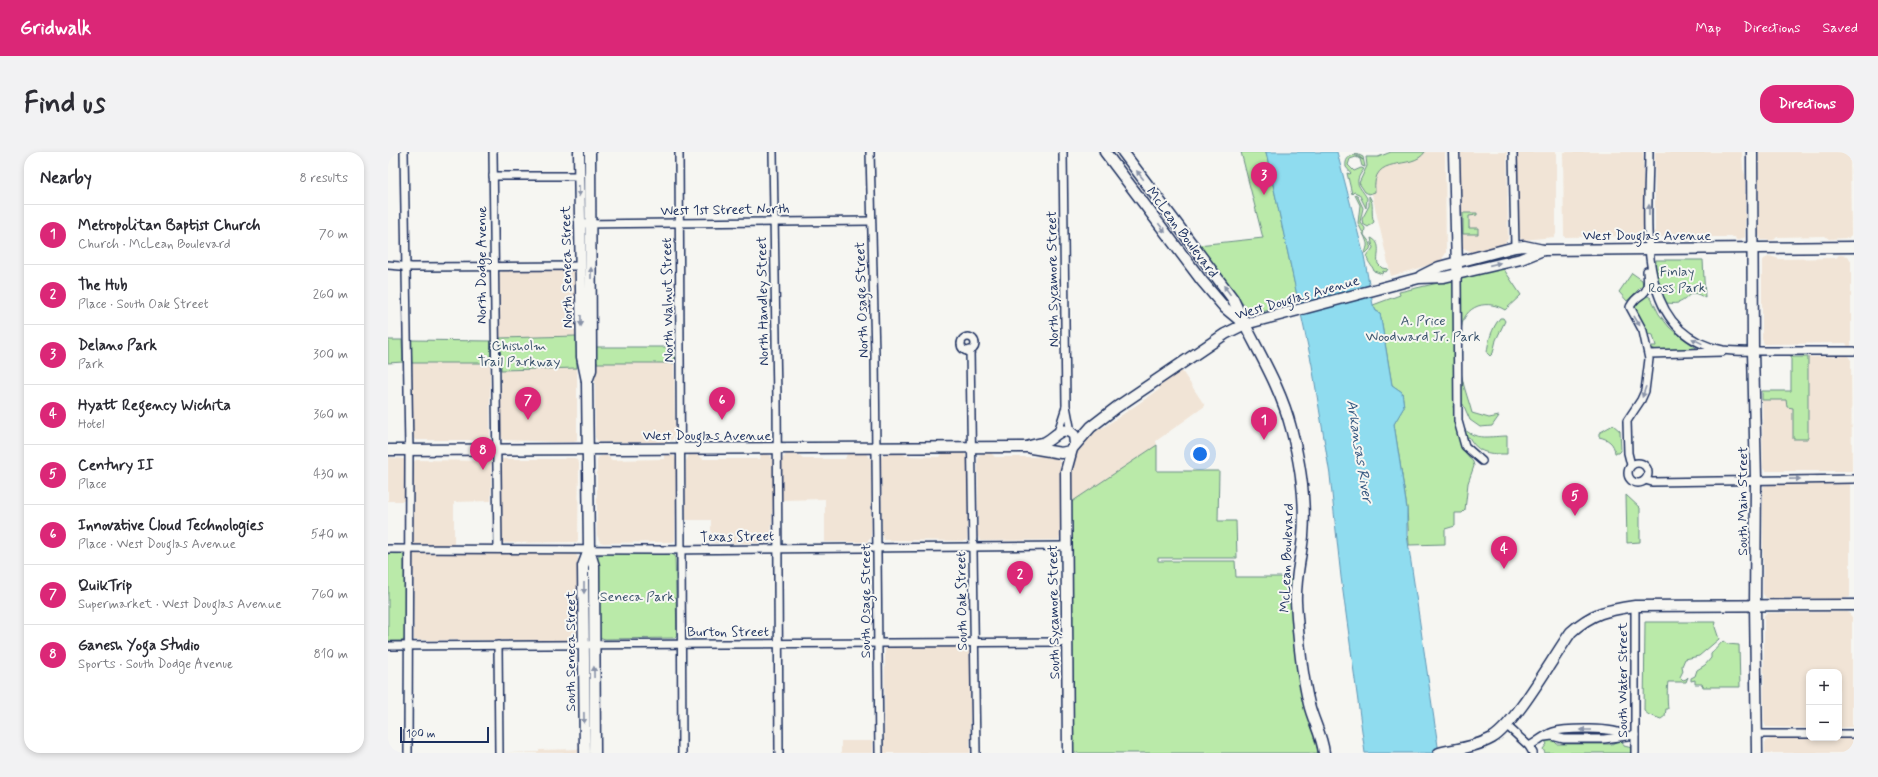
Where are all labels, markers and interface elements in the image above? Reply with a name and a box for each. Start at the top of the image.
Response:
text: Gridwalk [20,16,91,41]
text: Map [1695,19,1721,37]
text: Directions [1743,19,1801,37]
text: Saved [1823,19,1858,37]
button: Directions [1760,85,1854,123]
text: Find us [24,86,105,123]
pin: 3 [1251,162,1277,195]
text: Nearby [40,167,92,189]
one-way arrow [1136,169,1144,180]
text: 8 results [300,170,348,187]
street label: McLean Boulevard [1142,184,1222,282]
one-way arrow [576,185,582,198]
street label: West 1st Street North [660,200,790,220]
one-way arrow [1646,203,1652,216]
street label: North Seneca Street [557,205,577,329]
street label: North Dodge Avenue [473,206,492,324]
street label: North Sycamore Street [1043,210,1063,348]
text: Metropolitan Baptist Church [78,216,261,236]
one-way arrow [1158,223,1166,233]
text: 1 [50,226,56,243]
text: 70 m [319,226,348,243]
street label: West Douglas Avenue [1583,227,1711,247]
text: Church · McLean Boulevard [78,236,231,253]
street label: North Handley Street [753,236,773,366]
street label: North Walnut Street [658,237,678,363]
street label: North Osage Street [851,241,875,358]
one-way arrow [1489,261,1501,267]
park label: Finlay Ross Park [1648,263,1706,297]
one-way arrow [588,266,594,279]
street label: West Douglas Avenue [1233,272,1362,326]
text: The Hub [78,276,127,296]
one-way arrow [1223,284,1231,295]
text: 2 [50,286,56,303]
text: 260 m [313,286,348,303]
text: Place · South Oak Street [78,296,209,313]
park label: A. Price Woodward Jr. Park [1365,312,1481,346]
one-way arrow [578,315,584,328]
one-way arrow [1634,315,1641,327]
text: Delano Park [78,336,157,356]
park label: Chisholm Trail Parkway [478,337,560,371]
one-way arrow [1692,338,1703,344]
text: 3 [50,346,56,363]
text: 300 m [313,346,348,363]
text: Park [78,356,104,373]
pin: 7 [515,387,541,420]
pin: 6 [709,387,735,420]
one-way arrow [1641,387,1647,399]
text: Hyatt Regency Wichita [78,396,231,416]
water label: Arkansas River [1341,398,1377,506]
text: 4 [49,406,57,423]
text: 360 m [313,406,348,423]
pin: 1 [1251,407,1277,440]
text: Hotel [78,416,104,433]
street label: West Douglas Avenue [643,427,771,447]
pin: 8 [470,437,496,470]
your location [1190,444,1210,464]
street label: South Main Street [1734,446,1752,556]
text: Century II [78,456,154,476]
text: 5 [49,466,57,483]
text: 430 m [313,466,348,483]
text: Place [78,476,107,493]
one-way arrow [1789,476,1801,483]
pin: 5 [1562,483,1588,516]
street label: McLean Boulevard [1276,503,1298,613]
text: Innovative Cloud Technologies [78,516,264,536]
text: 6 [50,526,56,543]
text: 540 m [311,526,348,543]
street label: Texas Street [700,527,774,547]
text: Place · West Douglas Avenue [78,536,236,553]
pin: 4 [1491,536,1517,569]
street label: South Osage Street [857,543,877,658]
street label: South Sycamore Street [1044,544,1064,679]
street label: South Oak Street [952,551,972,651]
pin: 2 [1007,561,1033,594]
text: QuikTrip [78,576,132,596]
one-way arrow [581,582,587,595]
text: 7 [49,586,57,603]
text: 760 m [311,586,348,603]
park label: Seneca Park [600,588,674,606]
street label: South Seneca Street [562,590,580,711]
text: Supermarket · West Douglas Avenue [78,596,282,613]
street label: South Water Street [1614,622,1632,738]
street label: Burton Street [687,623,769,641]
text: Ganesh Yoga Studio [78,636,200,656]
text: 8 [49,646,57,663]
text: 810 m [313,646,348,663]
text: Sports · South Dodge Avenue [78,656,233,673]
one-way arrow [591,666,598,678]
map controls [1806,669,1842,741]
button: + [1806,669,1842,705]
button: − [1806,705,1842,741]
one-way arrow [581,712,587,725]
scale bar [400,725,489,744]
text: 100 m [406,727,436,741]
one-way arrow [1579,727,1592,733]

